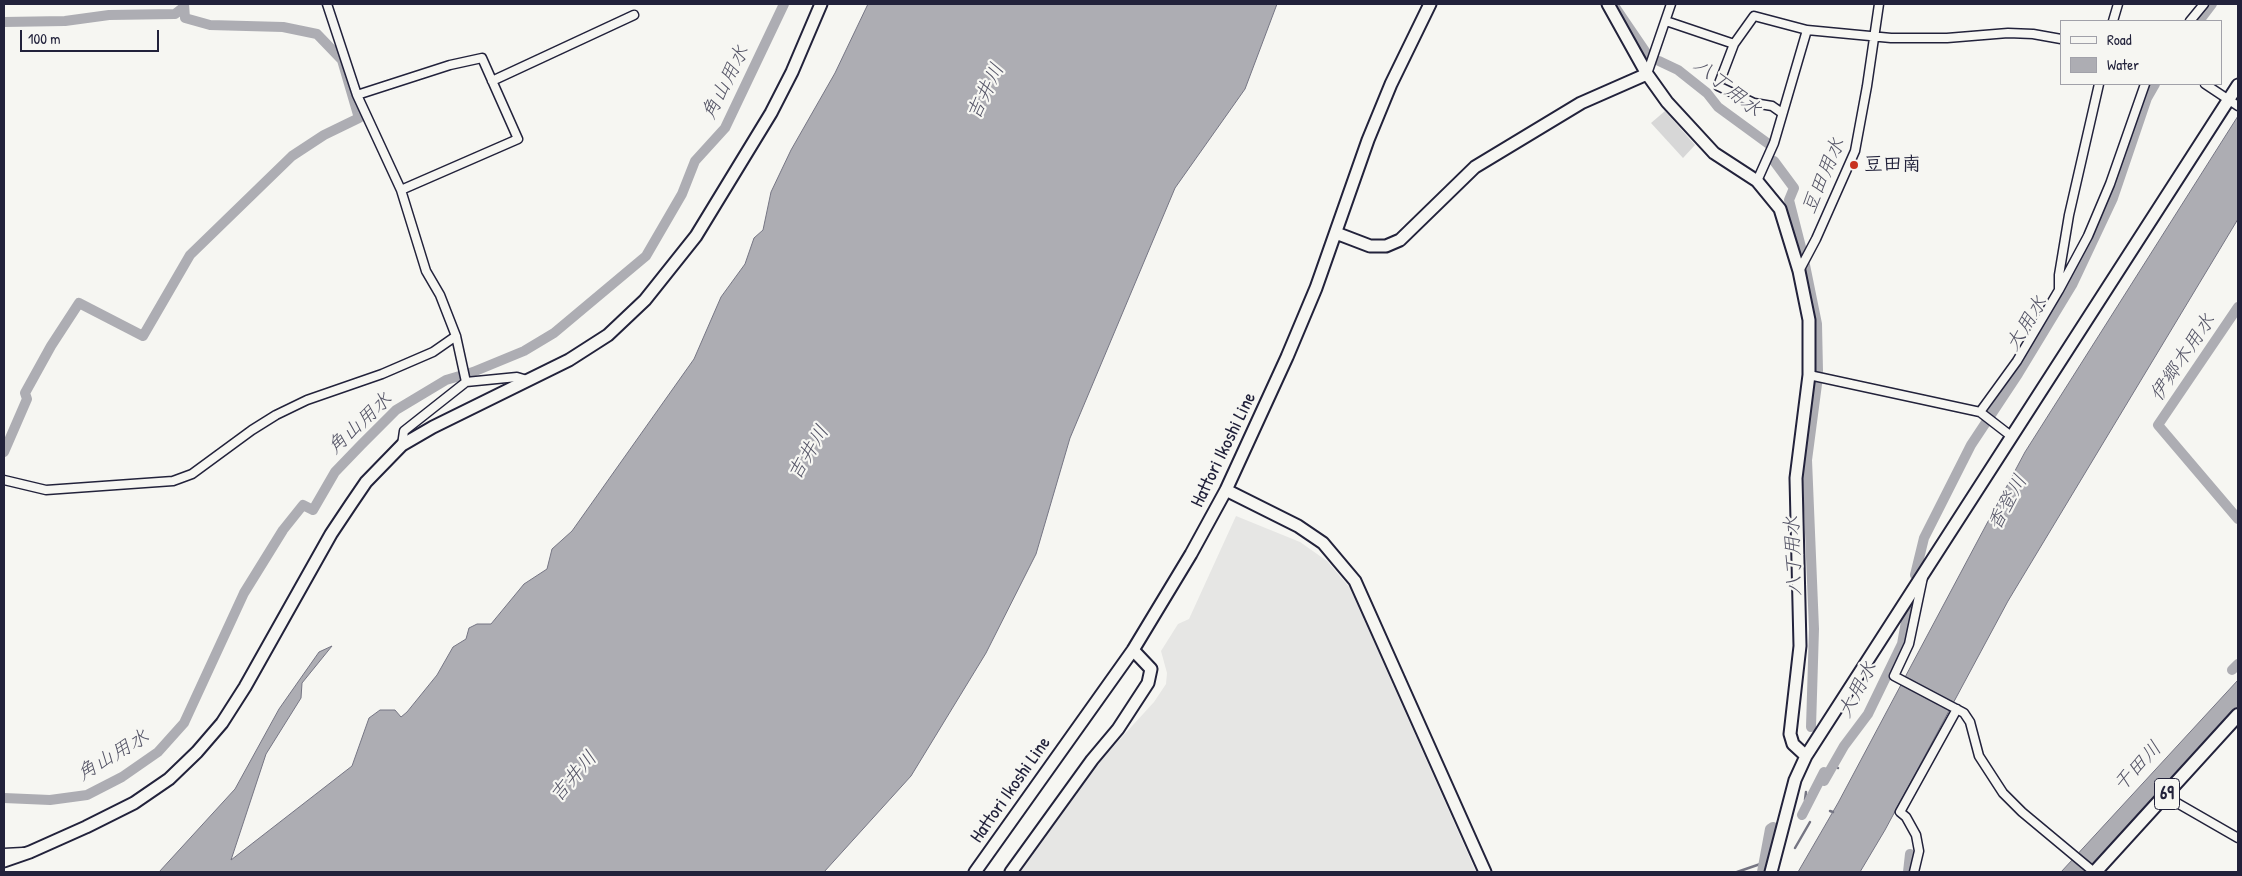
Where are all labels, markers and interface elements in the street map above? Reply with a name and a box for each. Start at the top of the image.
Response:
scale bar [22,20,161,52]
legend [2060,20,2222,85]
text: 100 m [28,28,61,49]
text: Road [2107,29,2132,50]
water label: 角山用水 [697,42,755,124]
water label: 八丁用水 [1688,54,1766,122]
text: Water [2107,54,2139,75]
water label: 吉井川 [962,60,1010,124]
water label: 豆田用水 [1797,134,1851,218]
place label: 豆田南 [1864,154,1921,176]
marker: 豆田南 [1848,159,1860,171]
water label: 大用水 [2001,292,2053,356]
water label: 伊郷木用水 [2145,310,2221,406]
water label: 角山用水 [323,388,397,460]
street label: Hattori Ikoshi Line [1186,389,1262,511]
water label: 吉井川 [783,421,835,485]
water label: 香登川 [1983,471,2033,535]
water label: 八丁用水 [1781,516,1807,596]
water label: 大用水 [1833,658,1883,722]
water label: 角山用水 [73,725,153,787]
street label: Hattori Ikoshi Line [966,733,1056,847]
water label: 干田川 [2109,737,2167,797]
water label: 吉井川 [545,746,603,808]
road number: 69 [2154,779,2180,810]

